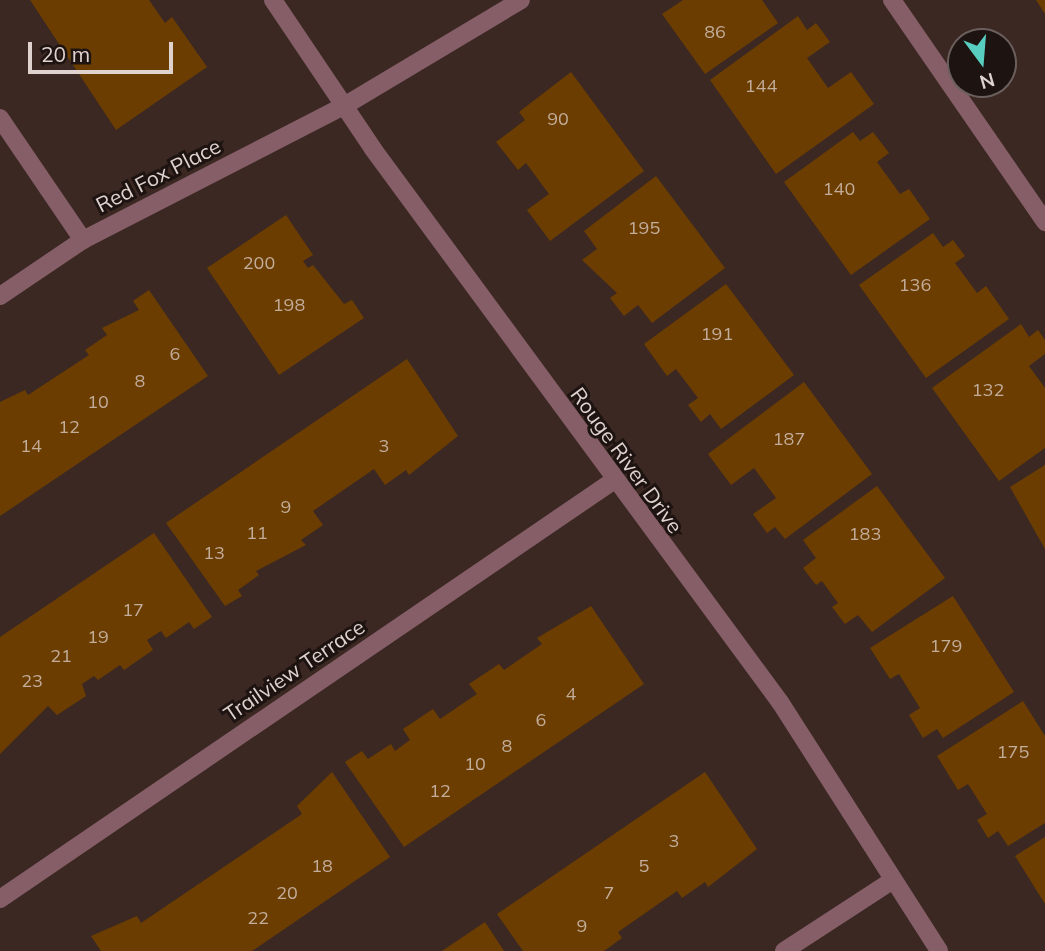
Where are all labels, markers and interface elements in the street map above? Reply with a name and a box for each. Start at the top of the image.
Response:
house number: 86 [704,21,726,43]
scale bar [32,28,177,72]
north arrow [947,28,1017,98]
text: 20 m [41,41,90,67]
text: N [977,68,997,95]
house number: 144 [745,75,777,97]
house number: 90 [547,108,569,130]
street label: Red Fox Place [91,133,225,217]
house number: 140 [823,178,855,200]
house number: 195 [628,217,660,239]
house number: 200 [243,252,275,274]
house number: 136 [899,274,931,296]
house number: 198 [273,294,305,316]
house number: 191 [701,323,733,345]
house number: 6 [170,343,180,365]
house number: 8 [135,370,145,392]
house number: 132 [972,379,1004,401]
street label: Rouge River Drive [566,382,688,538]
house number: 10 [87,391,109,413]
house number: 12 [58,416,80,438]
house number: 187 [773,428,805,450]
house number: 14 [20,435,42,457]
house number: 3 [379,435,389,457]
house number: 9 [281,496,291,518]
house number: 11 [246,522,268,544]
house number: 183 [849,523,881,545]
house number: 13 [203,542,225,564]
house number: 17 [122,599,144,621]
street label: Trailview Terrace [219,614,369,726]
house number: 19 [87,626,109,648]
house number: 179 [930,635,962,657]
house number: 21 [50,645,72,667]
house number: 23 [21,670,43,692]
house number: 4 [566,683,576,705]
house number: 6 [536,709,546,731]
house number: 8 [502,735,512,757]
house number: 175 [997,741,1029,763]
house number: 10 [464,753,486,775]
house number: 12 [429,780,451,802]
house number: 3 [669,830,679,852]
house number: 18 [311,855,333,877]
house number: 5 [639,855,649,877]
house number: 20 [276,882,298,904]
house number: 7 [604,882,614,904]
house number: 22 [247,907,269,929]
house number: 9 [577,915,587,937]

